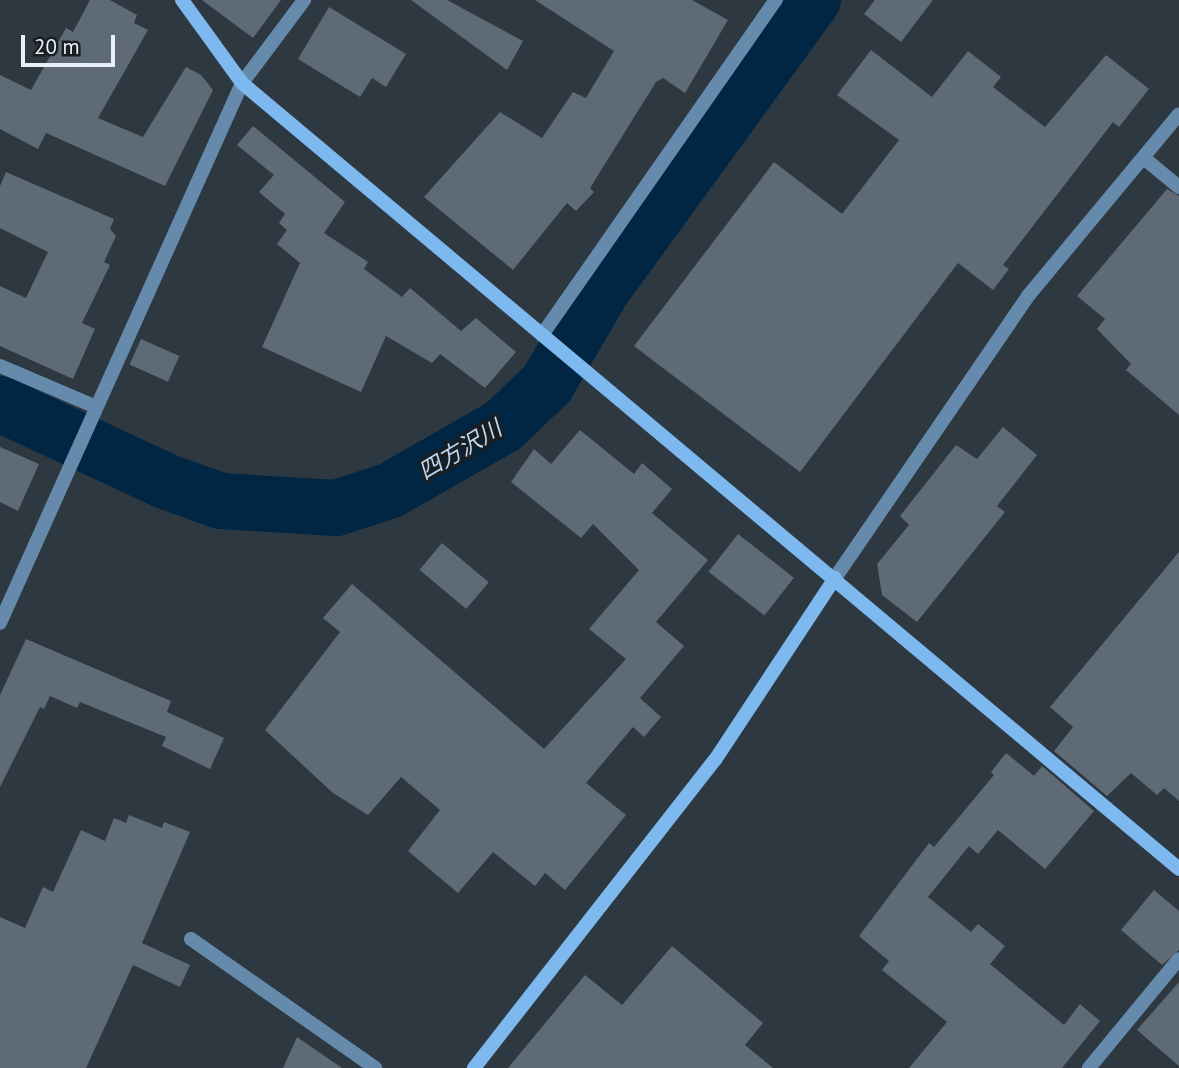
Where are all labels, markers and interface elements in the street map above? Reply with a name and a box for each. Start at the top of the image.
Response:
scale bar [24,21,119,65]
text: 20 m [34,33,80,60]
water label: 四方沢川 [413,414,507,486]

